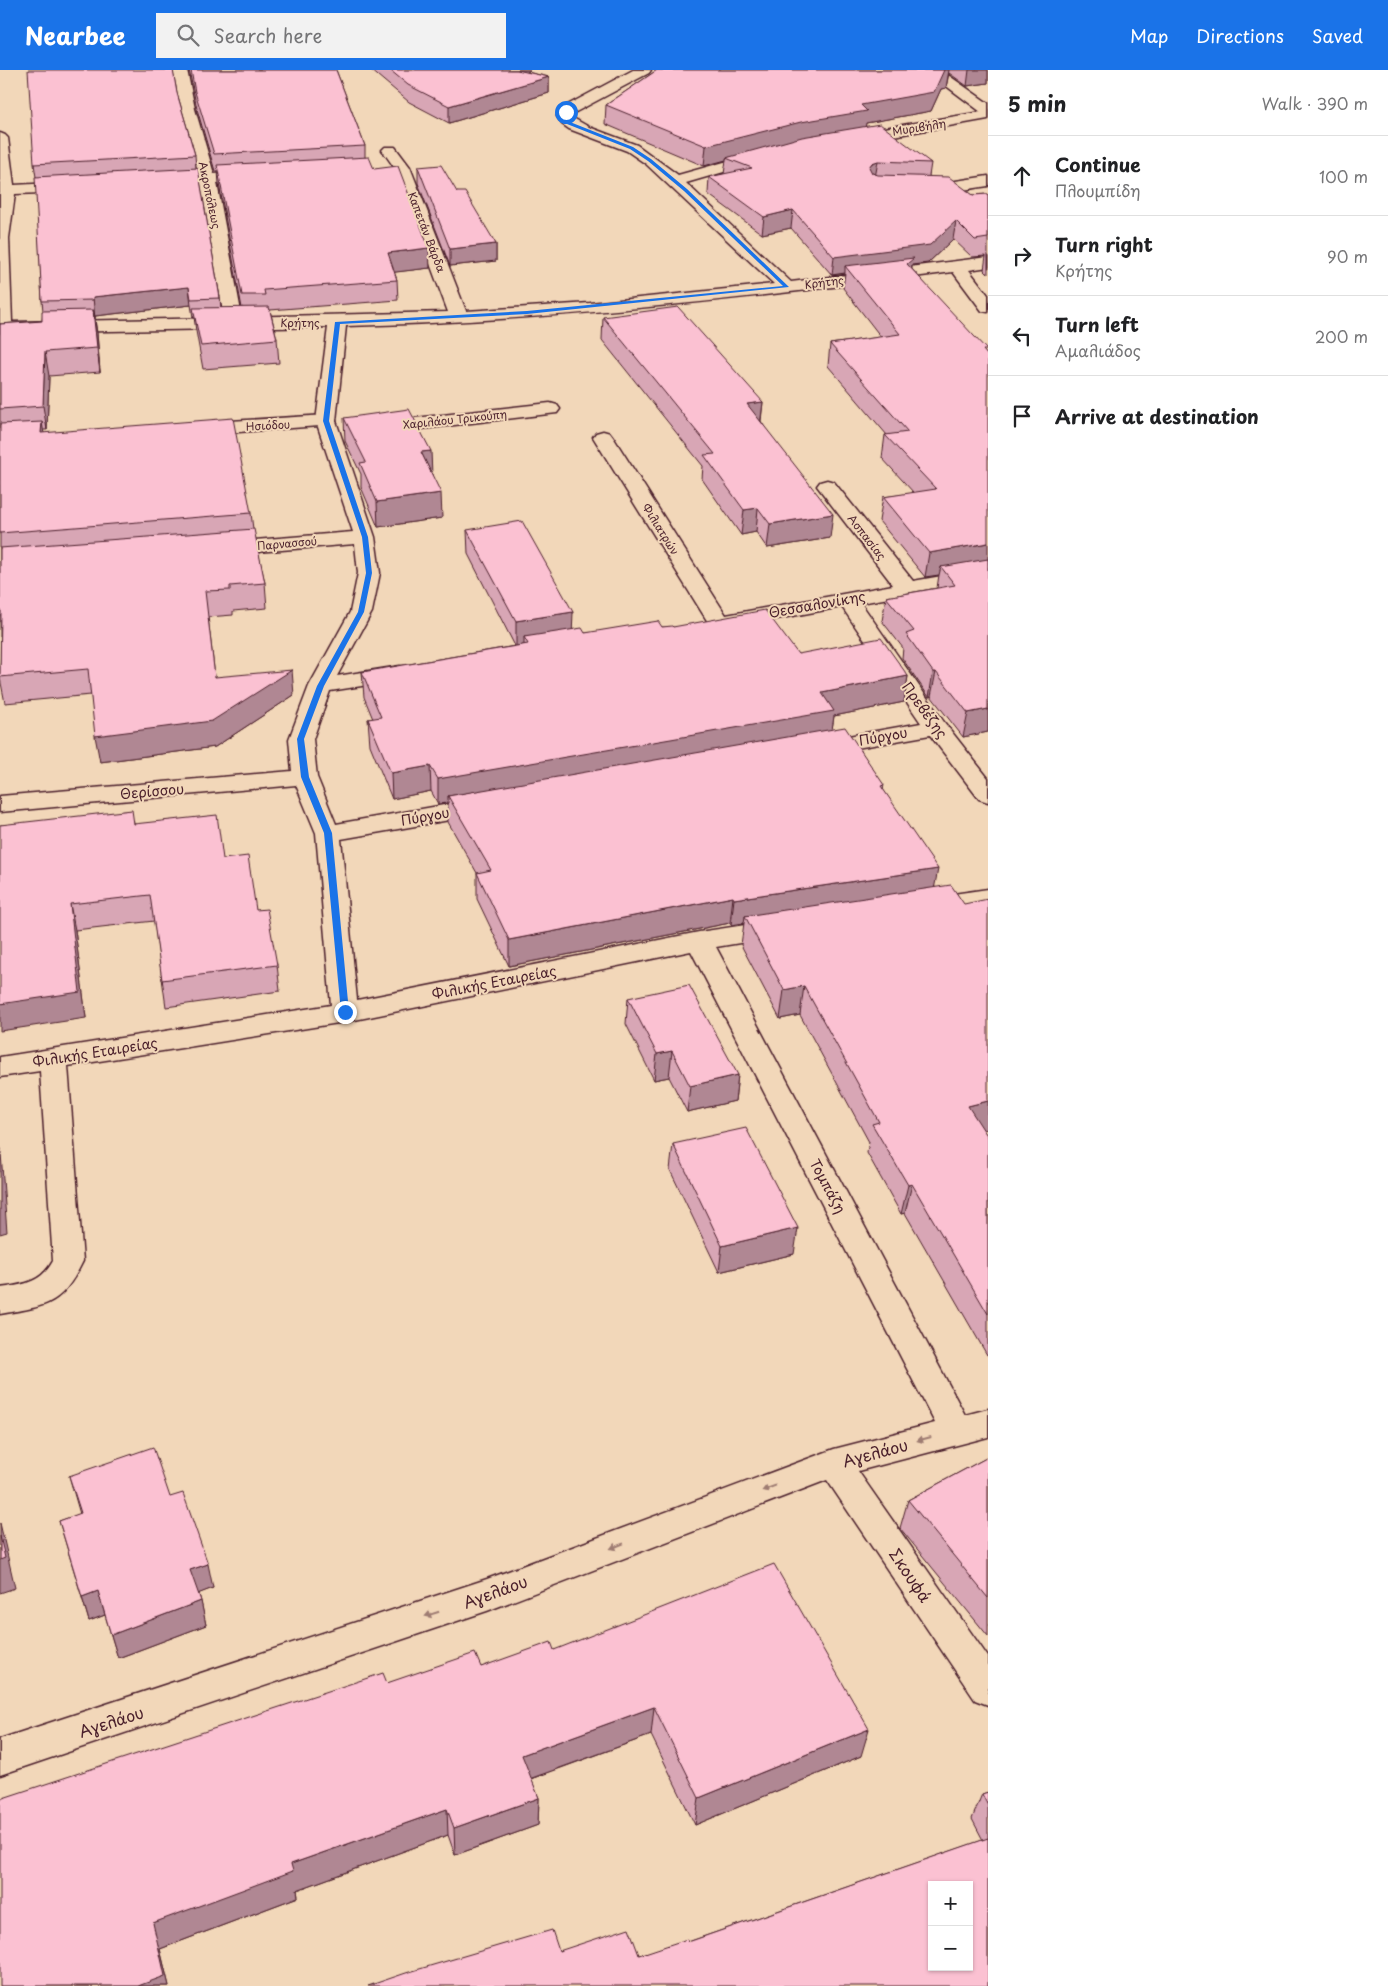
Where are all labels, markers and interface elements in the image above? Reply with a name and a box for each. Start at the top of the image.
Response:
search box [156,13,506,58]
text: Nearbee [25,17,126,53]
icon: search [174,21,202,49]
text: Search here [214,21,322,49]
text: Map [1130,22,1168,49]
text: Directions [1196,22,1284,49]
text: Saved [1312,22,1363,49]
text: 5 min [1008,87,1066,119]
text: Walk · 390 m [1262,91,1368,115]
route start [555,101,578,124]
street label: Μυριβήλη [891,114,947,140]
text: Continue [1055,150,1141,178]
street label: Ακροπόλεως [195,160,226,231]
icon: ahead [1008,162,1036,190]
text: 100 m [1319,164,1368,188]
text: Πλουμπίδη [1055,178,1140,202]
street label: Καπετάν Βάρδα [404,189,450,275]
text: Turn right [1055,230,1153,258]
icon: right [1008,242,1036,270]
text: 90 m [1327,244,1368,268]
text: Κρήτης [1055,258,1113,282]
street label: Κρήτης [803,271,845,293]
text: Turn left [1055,310,1139,338]
street label: Κρήτης [280,314,320,331]
icon: left [1008,322,1036,350]
text: 200 m [1315,324,1368,348]
text: Αμαλιάδος [1055,338,1141,362]
icon: arrive [1008,402,1036,430]
text: Arrive at destination [1055,402,1259,430]
street label: Χαριλάου Τρικούπη [402,405,508,433]
street label: Ησιόδου [245,415,291,435]
street label: Φιλιατρών [638,500,684,558]
street label: Ασπασίας [844,511,890,564]
street label: Παρνασσού [256,532,318,554]
street label: Θεσσαλονίκης [767,585,867,623]
street label: Πρεβέζης [897,677,953,743]
street label: Πύργου [857,721,909,751]
street label: Θερίσσου [119,778,185,804]
street label: Πύργου [399,801,451,831]
street label: Φιλικής Εταιρείας [430,960,558,1004]
route end [334,1001,357,1024]
street label: Φιλικής Εταιρείας [31,1032,159,1072]
street label: Τομπάζη [805,1155,851,1217]
street label: Αγελάου [840,1432,910,1472]
one-way arrow [916,1435,931,1443]
one-way arrow [761,1484,776,1492]
one-way arrow [610,1542,624,1550]
street label: Σκουφά [884,1543,938,1607]
street label: Αγελάου [459,1568,531,1614]
one-way arrow [424,1610,439,1618]
street label: Αγελάου [75,1699,147,1743]
map controls [928,1881,973,1971]
button: + [928,1881,973,1926]
button: − [928,1926,973,1971]

